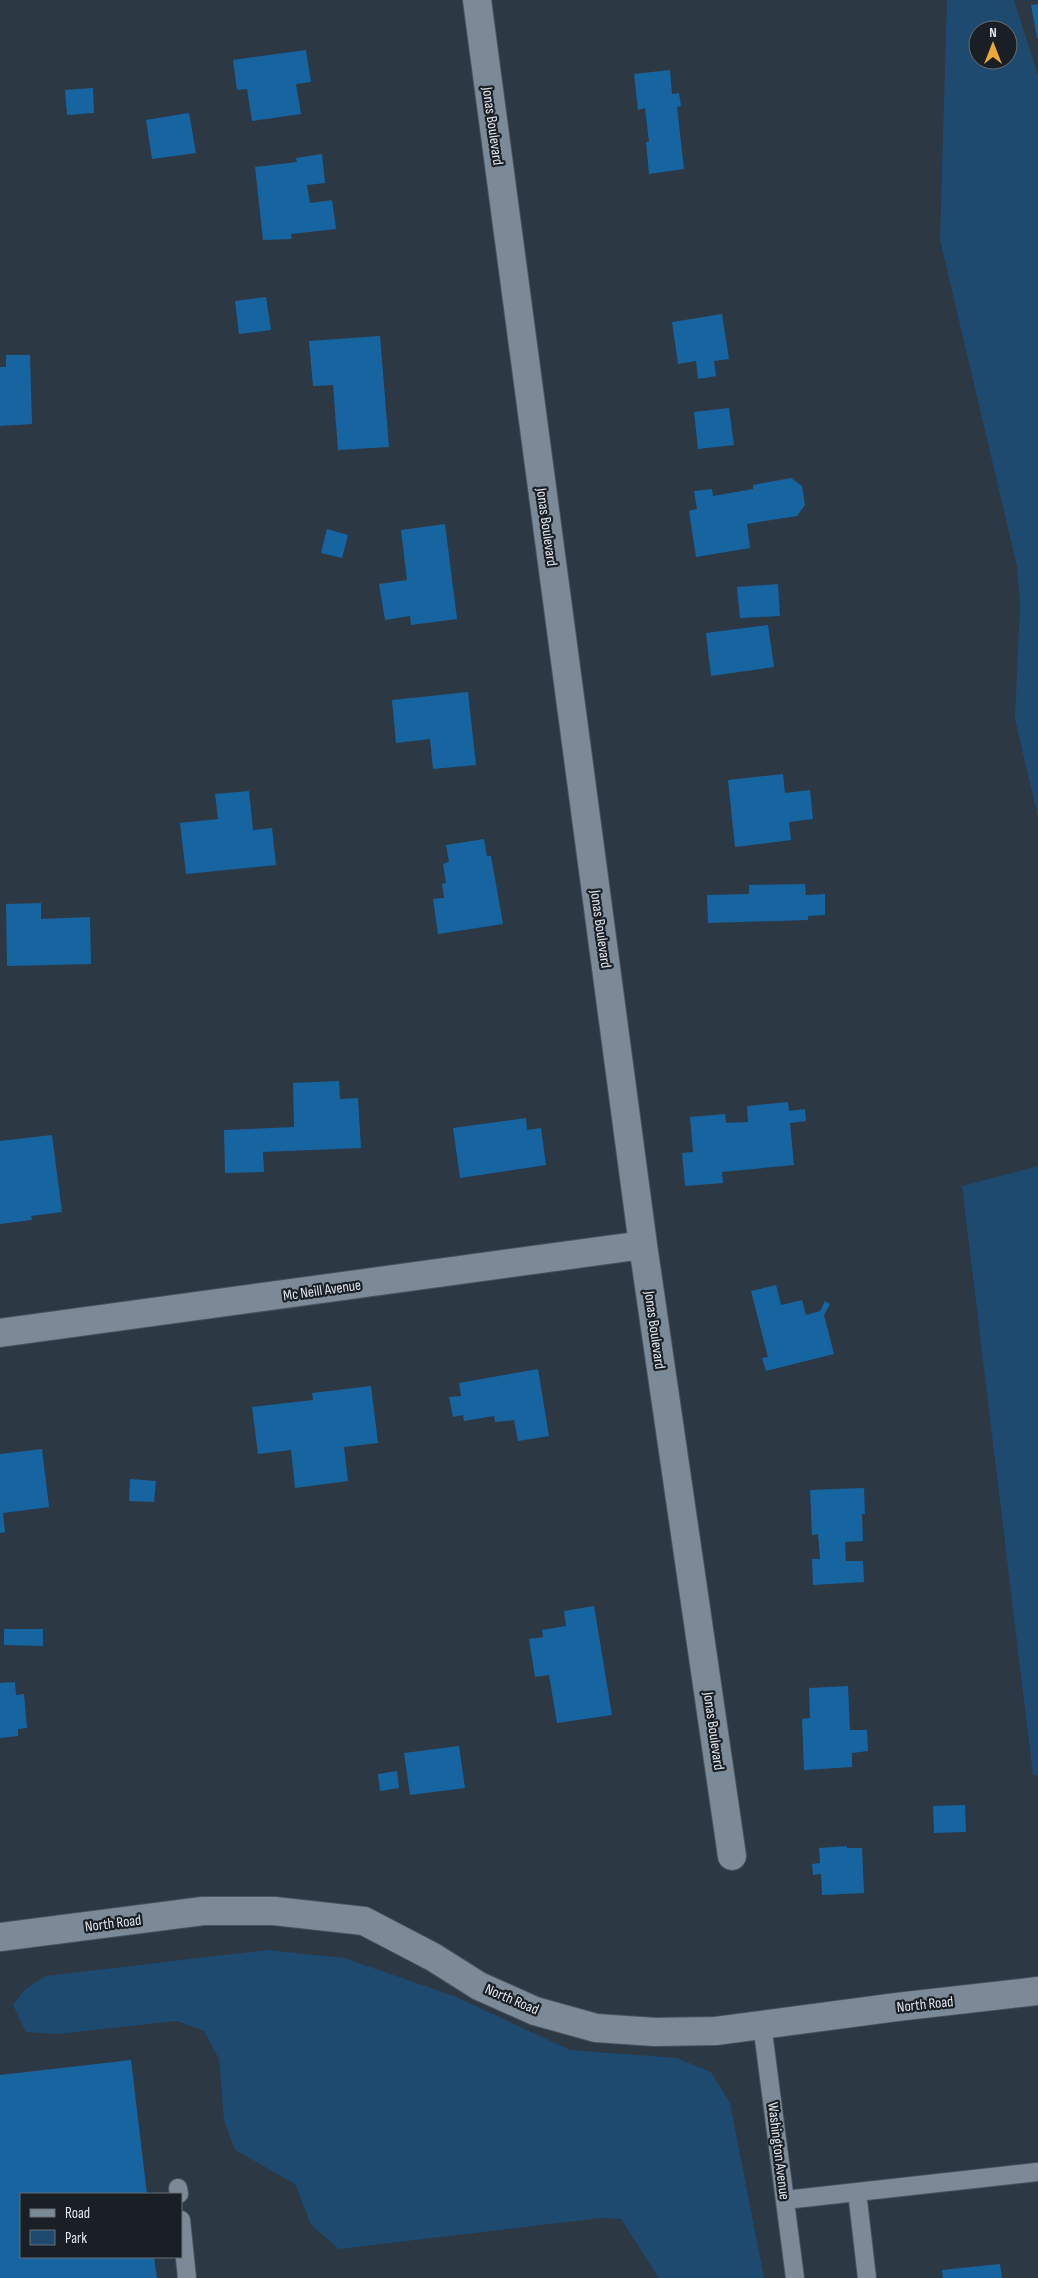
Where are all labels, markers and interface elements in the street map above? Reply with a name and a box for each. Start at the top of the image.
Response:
north arrow [968,20,1018,70]
text: N [989,24,997,41]
street label: Jonas Boulevard [477,85,507,166]
street label: Jonas Boulevard [531,486,561,567]
street label: Jonas Boulevard [585,888,615,969]
street label: Mc Neill Avenue [282,1276,362,1305]
street label: Jonas Boulevard [639,1289,669,1370]
street label: Jonas Boulevard [698,1690,728,1771]
street label: North Road [84,1911,142,1936]
street label: North Road [482,1980,542,2019]
street label: North Road [896,1992,954,2017]
street label: Washington Avenue [763,2101,794,2201]
legend [20,2193,182,2258]
text: Road [65,2204,90,2223]
text: Park [65,2229,87,2248]

